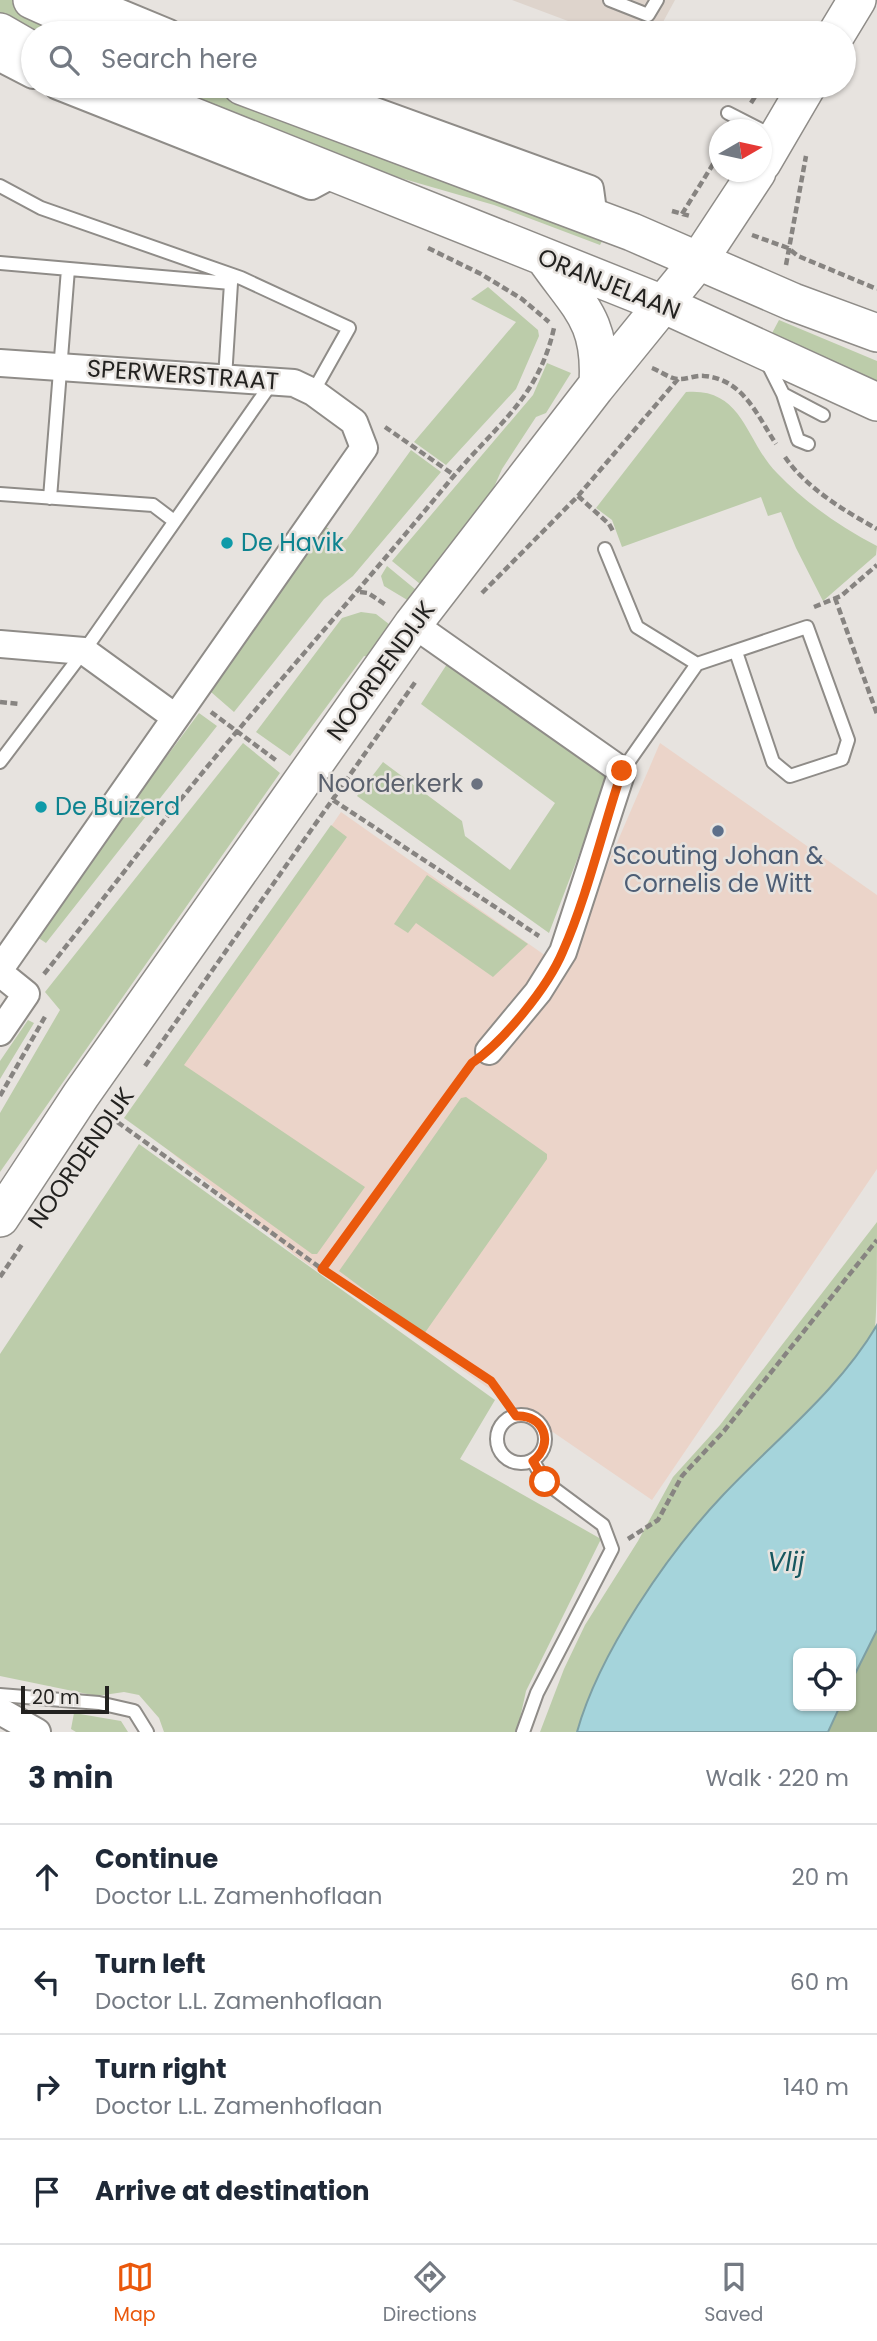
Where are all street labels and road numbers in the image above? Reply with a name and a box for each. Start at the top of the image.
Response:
street label: ORANJELAAN [533,240,685,327]
street label: SPERWERSTRAAT [86,351,280,398]
street label: NOORDENDIJK [319,594,443,747]
street label: NOORDENDIJK [20,1081,142,1235]

